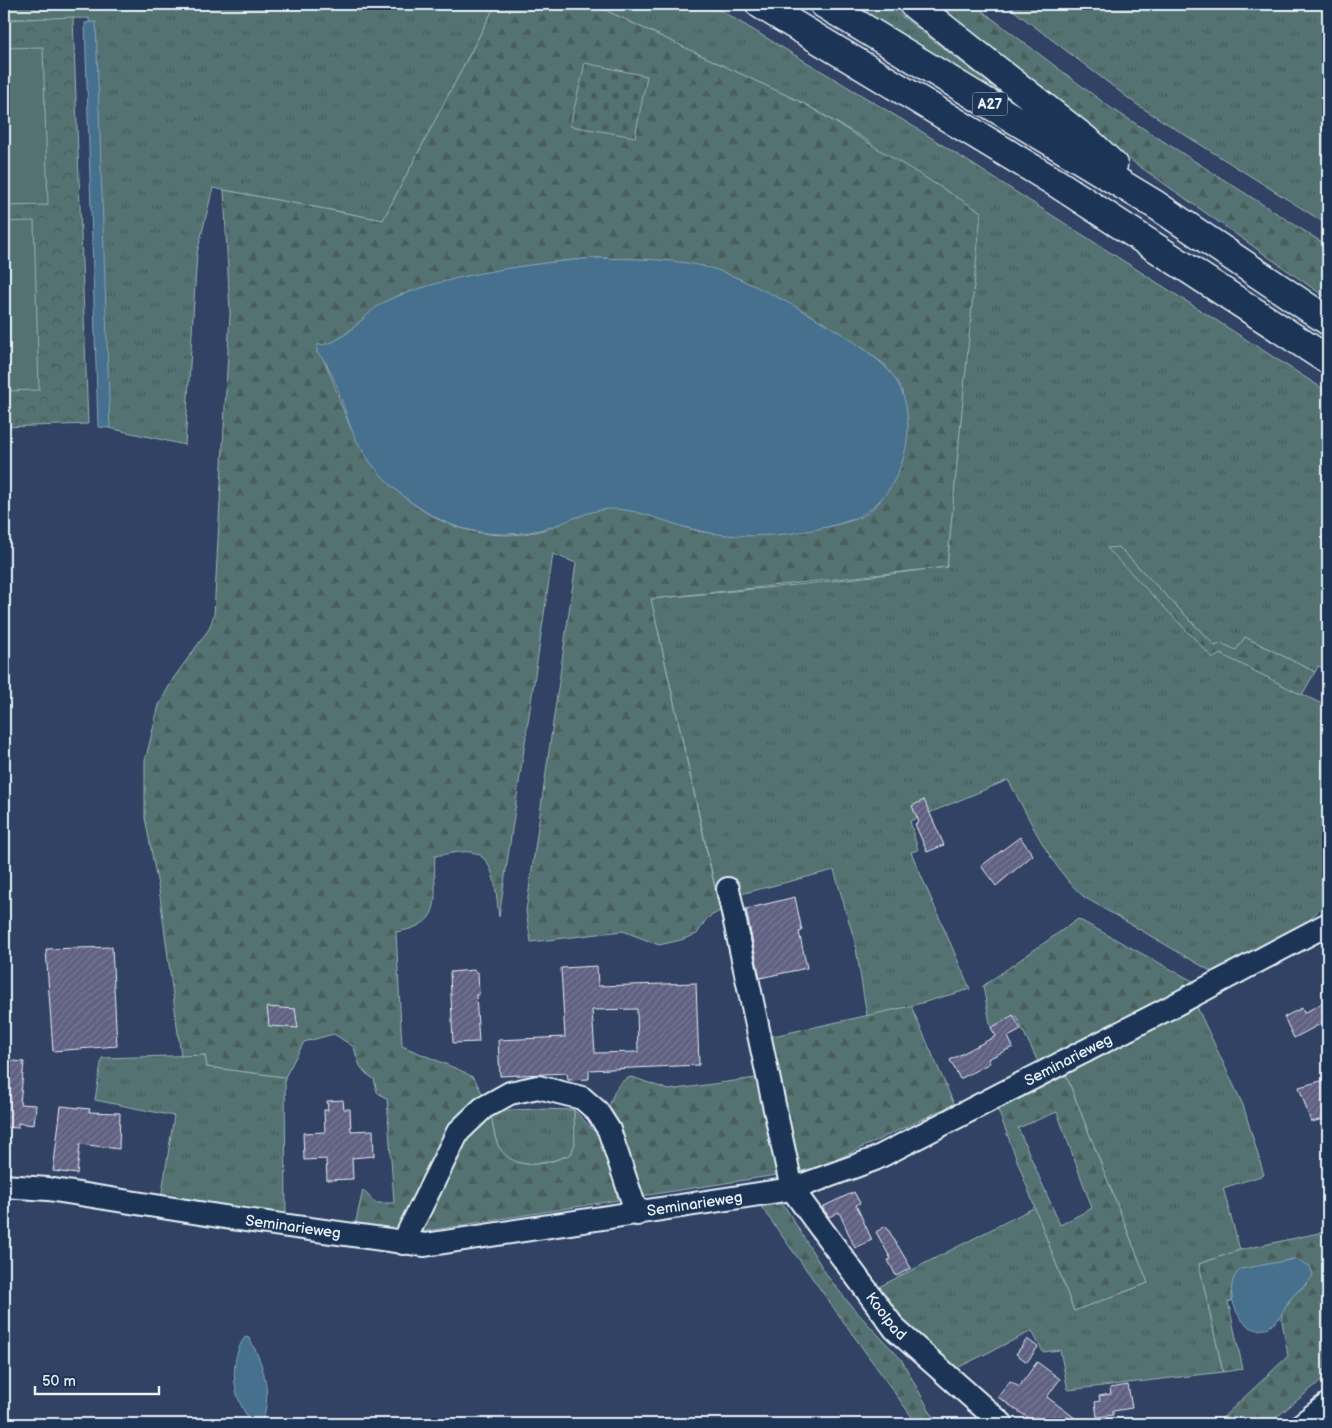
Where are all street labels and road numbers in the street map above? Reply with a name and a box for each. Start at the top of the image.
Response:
road number: A27 [972,92,1008,116]
street label: Seminarieweg [1021,1029,1115,1090]
street label: Seminarieweg [646,1187,744,1221]
street label: Seminarieweg [244,1211,342,1243]
street label: Koolpad [862,1288,911,1344]

